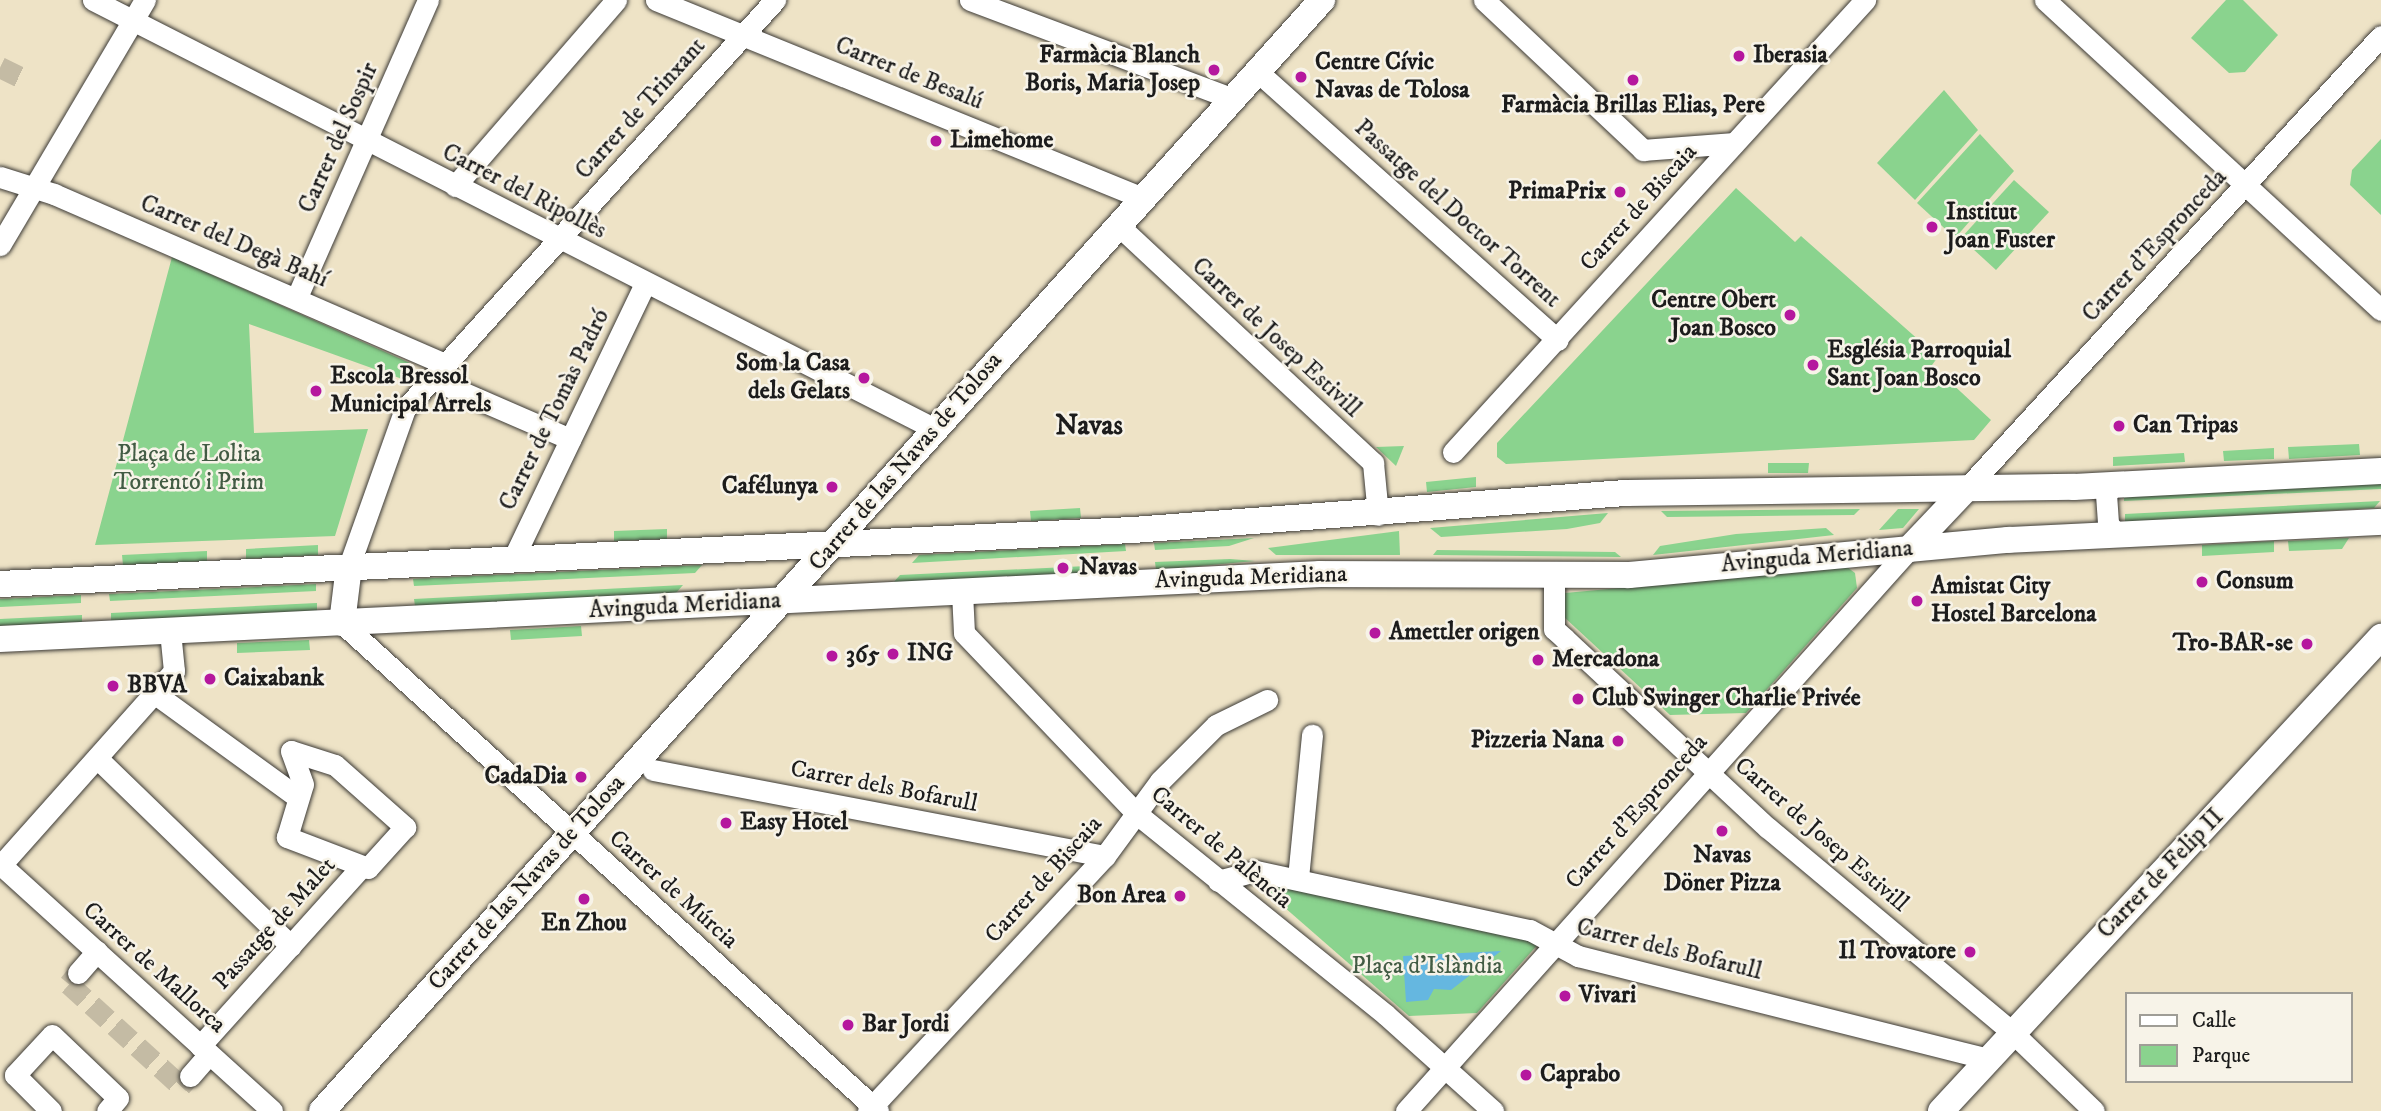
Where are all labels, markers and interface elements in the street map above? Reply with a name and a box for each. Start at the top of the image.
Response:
street label: Carrer de Besalú [831,31,987,117]
street label: Carrer de Trinxant [570,32,712,186]
place label: Farmàcia Blanch Boris, Maria Josep [1025,42,1200,98]
place label: Iberasia [1753,42,1828,70]
marker: Iberasia [1731,48,1747,64]
place label: Centre Cívic Navas de Tolosa [1315,49,1469,105]
street label: Carrer del Sospir [293,58,385,218]
marker: Farmàcia Blanch Boris, Maria Josep [1206,62,1222,78]
marker: Centre Cívic Navas de Tolosa [1293,69,1309,85]
marker: Farmàcia Brillas Elias, Pere [1625,72,1641,88]
place label: Farmàcia Brillas Elias, Pere [1501,92,1765,120]
street label: Passatge del Doctor Torrent [1348,114,1566,314]
place label: Limehome [950,127,1053,155]
marker: Limehome [928,133,944,149]
street label: Carrer del Ripollès [437,138,611,246]
street label: Carrer de Biscaia [1574,138,1704,278]
street label: Carrer d'Espronceda [2077,164,2233,328]
place label: PrimaPrix [1508,178,1606,206]
marker: PrimaPrix [1612,184,1628,200]
street label: Carrer del Degà Bahí [136,189,332,295]
place label: Institut Joan Fuster [1946,199,2055,255]
marker: Institut Joan Fuster [1924,219,1940,235]
street label: Carrer de Josep Estivill [1185,252,1367,424]
place label: Centre Obert Joan Bosco [1651,287,1776,343]
street label: Carrer de Tomàs Padró [494,305,616,515]
marker: Centre Obert Joan Bosco [1782,307,1798,323]
place label: Església Parroquial Sant Joan Bosco [1827,337,2011,393]
street label: Carrer de las Navas de Tolosa [803,347,1009,577]
place label: Som la Casa dels Gelats [736,350,850,406]
marker: Església Parroquial Sant Joan Bosco [1805,357,1821,373]
place label: Escola Bressol Municipal Arrels [330,363,491,419]
marker: Som la Casa dels Gelats [856,370,872,386]
marker: Escola Bressol Municipal Arrels [308,383,324,399]
district label: Navas [1055,409,1123,443]
place label: Can Tripas [2133,412,2238,440]
marker: Can Tripas [2111,418,2127,434]
park label: Plaça de Lolita Torrentó i Prim [114,441,264,497]
place label: Cafélunya [722,473,818,501]
marker: Cafélunya [824,479,840,495]
street label: Avinguda Meridiana [1720,534,1914,580]
place label: Navas [1079,554,1137,582]
marker: Navas [1053,558,1073,578]
street label: Avinguda Meridiana [1154,560,1348,596]
place label: Consum [2216,568,2294,596]
place label: Amistat City Hostel Barcelona [1931,573,2096,629]
marker: Consum [2194,574,2210,590]
street label: Avinguda Meridiana [588,587,782,625]
marker: Amistat City Hostel Barcelona [1909,593,1925,609]
place label: Amettler origen [1389,619,1540,647]
marker: Amettler origen [1367,625,1383,641]
place label: Tro-BAR-se [2173,630,2293,658]
marker: Tro-BAR-se [2299,636,2315,652]
place label: ING [907,640,953,668]
place label: 365 [846,642,879,670]
marker: ING [885,646,901,662]
place label: Mercadona [1552,646,1659,674]
marker: 365 [824,648,840,664]
marker: Mercadona [1530,652,1546,668]
place label: Caixabank [224,665,324,693]
marker: Caixabank [202,671,218,687]
place label: BBVA [127,672,187,700]
marker: BBVA [105,678,121,694]
place label: Club Swinger Charlie Privée [1592,685,1861,713]
marker: Club Swinger Charlie Privée [1570,691,1586,707]
place label: Pizzeria Nana [1471,727,1604,755]
street label: Carrer d'Espronceda [1560,729,1714,895]
marker: Pizzeria Nana [1610,733,1626,749]
street label: Carrer de Josep Estivill [1728,752,1914,918]
street label: Carrer dels Bofarull [788,755,980,819]
place label: CadaDia [484,763,567,791]
street label: Carrer de las Navas de Tolosa [423,769,631,997]
marker: CadaDia [573,769,589,785]
street label: Carrer de Palència [1145,781,1297,915]
street label: Carrer de Felip II [2092,803,2230,945]
place label: Easy Hotel [740,809,848,837]
street label: Carrer de Biscaia [979,810,1109,950]
marker: Easy Hotel [718,815,734,831]
marker: Navas Döner Pizza [1714,823,1730,839]
street label: Carrer de Múrcia [602,824,744,956]
place label: Navas Döner Pizza [1663,842,1781,898]
street label: Passatge de Malet [208,852,342,996]
place label: Bon Area [1077,882,1166,910]
marker: Bon Area [1172,888,1188,904]
marker: En Zhou [576,891,592,907]
street label: Carrer de Mallorca [77,896,231,1040]
place label: En Zhou [541,910,627,938]
street label: Carrer dels Bofarull [1573,913,1765,987]
place label: Il Trovatore [1839,938,1956,966]
marker: Il Trovatore [1962,944,1978,960]
park label: Plaça d'Islàndia [1351,953,1503,981]
place label: Vivari [1579,982,1636,1010]
marker: Vivari [1557,988,1573,1004]
legend [2126,992,2353,1083]
text: Calle [2192,1008,2236,1034]
place label: Bar Jordi [862,1011,949,1039]
marker: Bar Jordi [840,1017,856,1033]
text: Parque [2192,1043,2250,1069]
place label: Caprabo [1540,1061,1620,1089]
marker: Caprabo [1518,1067,1534,1083]

